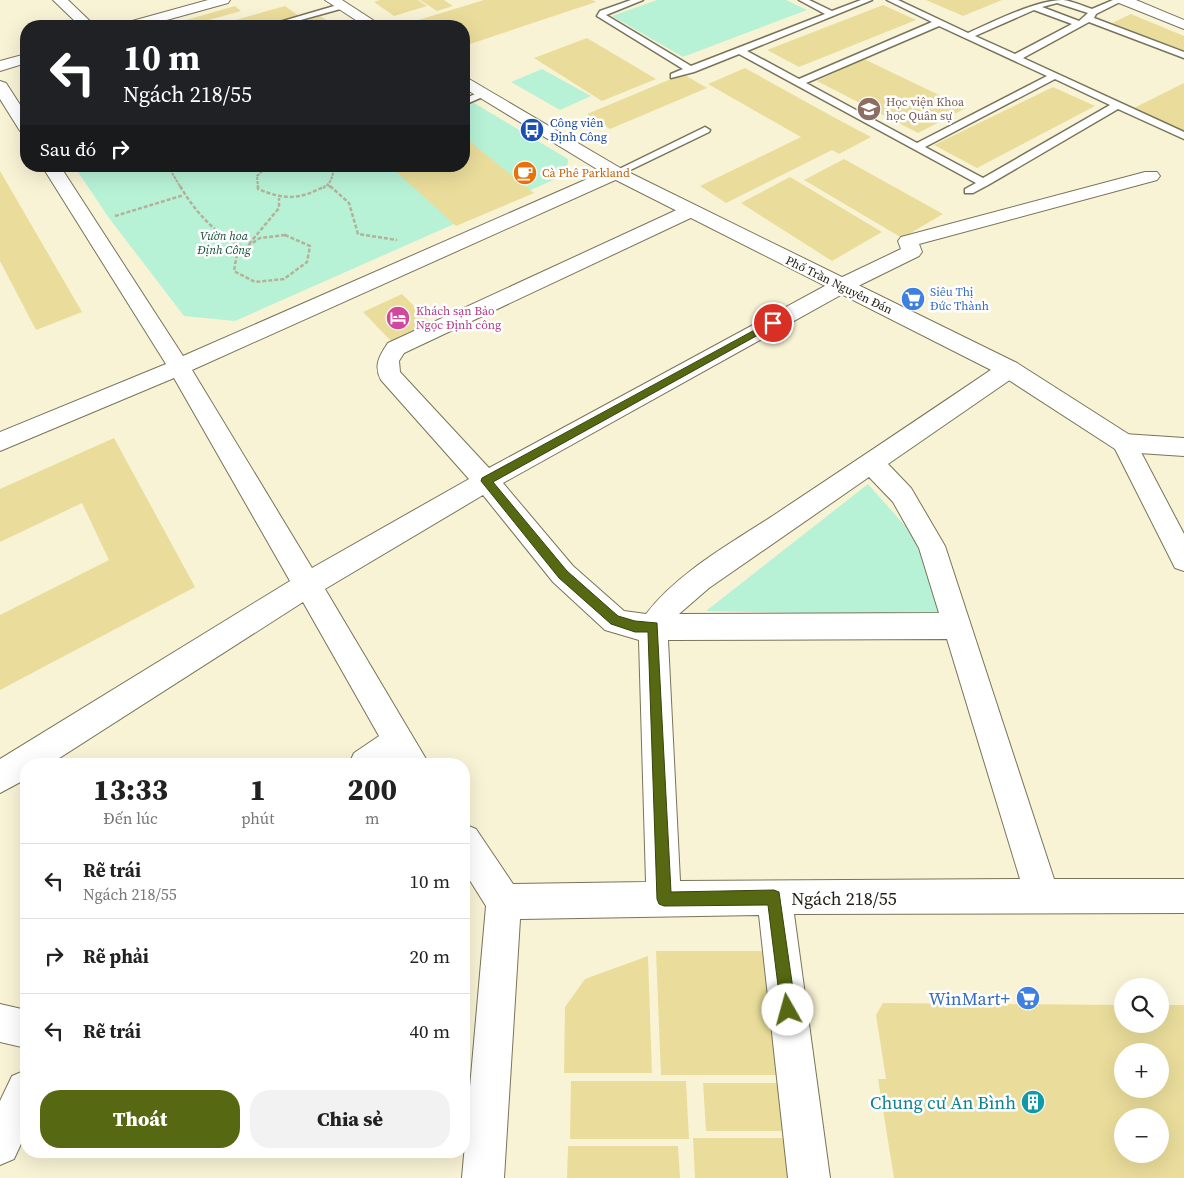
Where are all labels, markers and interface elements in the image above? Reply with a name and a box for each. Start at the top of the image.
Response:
text: 10 m [123,34,200,82]
icon: left [40,40,105,105]
text: Ngách 218/55 [123,79,252,109]
place label: Học viện Khoa học Quân sự [886,94,965,124]
school or university icon: Học viện Khoa học Quân sự [856,96,882,122]
place label: Công viên Định Công [550,115,607,145]
bus stop icon: Công viên Định Công [519,117,545,143]
icon: right [106,135,134,163]
text: Sau đó [40,136,96,162]
cafe icon: Cà Phê Parkland [512,160,538,186]
place label: Cà Phê Parkland [542,165,630,181]
park label: Vườn hoa Định Công [196,228,252,258]
street label: Phố Trần Nguyên Đán [783,252,895,318]
place label: Siêu Thị Đức Thành [930,284,989,314]
supermarket icon: Siêu Thị Đức Thành [900,286,926,312]
pin [752,302,794,344]
place label: Khách sạn Bảo Ngọc Định công [416,303,501,333]
hotel icon: Khách sạn Bảo Ngọc Định công [385,305,411,331]
icon: arrive [759,309,787,337]
text: 13:33 [93,769,168,810]
text: 1 [249,769,266,810]
text: 200 [347,769,397,810]
text: Đến lúc [103,807,158,829]
text: phút [241,807,274,829]
text: m [365,807,379,829]
text: Rẽ trái [83,857,141,883]
icon: left [40,867,68,895]
text: 10 m [409,868,450,894]
text: Ngách 218/55 [83,883,177,905]
street label: Ngách 218/55 [791,886,897,911]
icon: right [40,942,68,970]
text: Rẽ phải [83,943,149,969]
text: 20 m [409,943,450,969]
map controls [1114,978,1169,1163]
button: search [1114,978,1169,1033]
position arrow [761,983,813,1035]
supermarket icon: WinMart+ [1015,985,1041,1011]
place label: WinMart+ [928,986,1010,1011]
icon: left [40,1017,68,1045]
text: Rẽ trái [83,1018,141,1044]
text: 40 m [409,1018,450,1044]
button: + [1114,1043,1169,1098]
building icon: Chung cư An Bình [1020,1089,1046,1115]
button: Thoát [40,1090,240,1148]
button: Chia sẻ [250,1090,450,1148]
place label: Chung cư An Bình [870,1090,1016,1115]
button: − [1114,1108,1169,1163]

